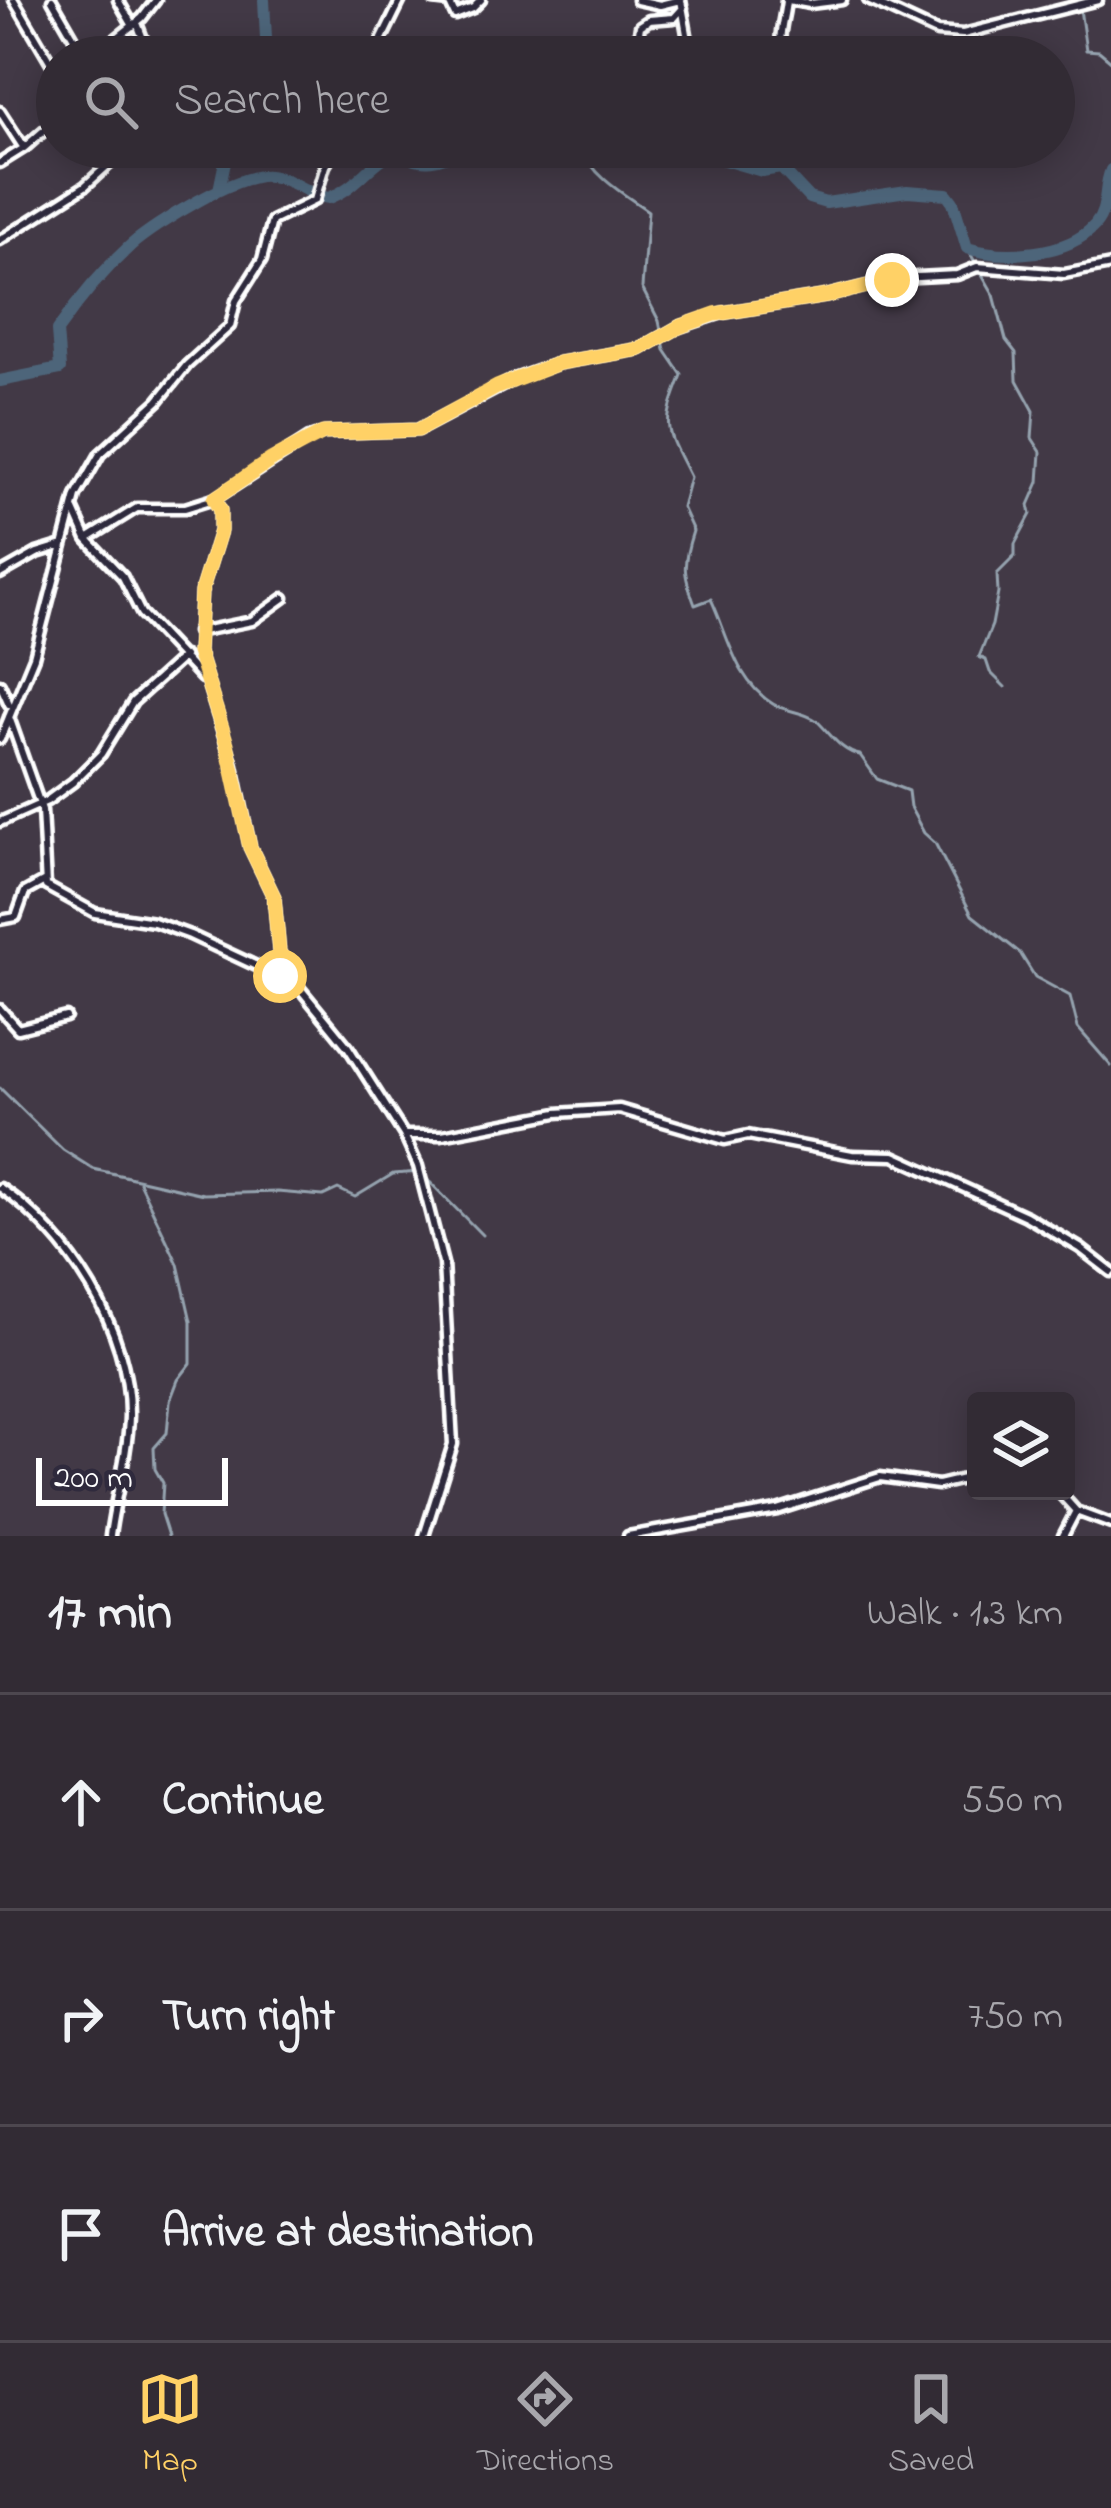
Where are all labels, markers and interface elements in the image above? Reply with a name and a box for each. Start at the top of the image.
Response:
search box [36,36,1075,168]
icon: search [78,69,144,135]
text: Search here [174,69,390,135]
route end [865,253,919,307]
route start [253,949,307,1003]
map controls [967,1392,1075,1500]
button: layers [967,1392,1075,1500]
scale bar [36,1452,228,1505]
text: 200 m [54,1455,133,1503]
text: 17 min [48,1577,172,1652]
text: Walk · 1.3 km [867,1586,1063,1643]
icon: ahead [48,1769,114,1835]
text: Continue [162,1769,323,1835]
text: 550 m [962,1773,1063,1830]
icon: right [48,1985,114,2051]
text: Turn right [162,1985,335,2051]
text: 750 m [968,1989,1063,2046]
icon: arrive [48,2201,114,2267]
text: Arrive at destination [162,2201,533,2267]
tab: Map [137,2366,203,2486]
tab: Directions [477,2366,614,2486]
tab: Saved [888,2366,974,2486]

